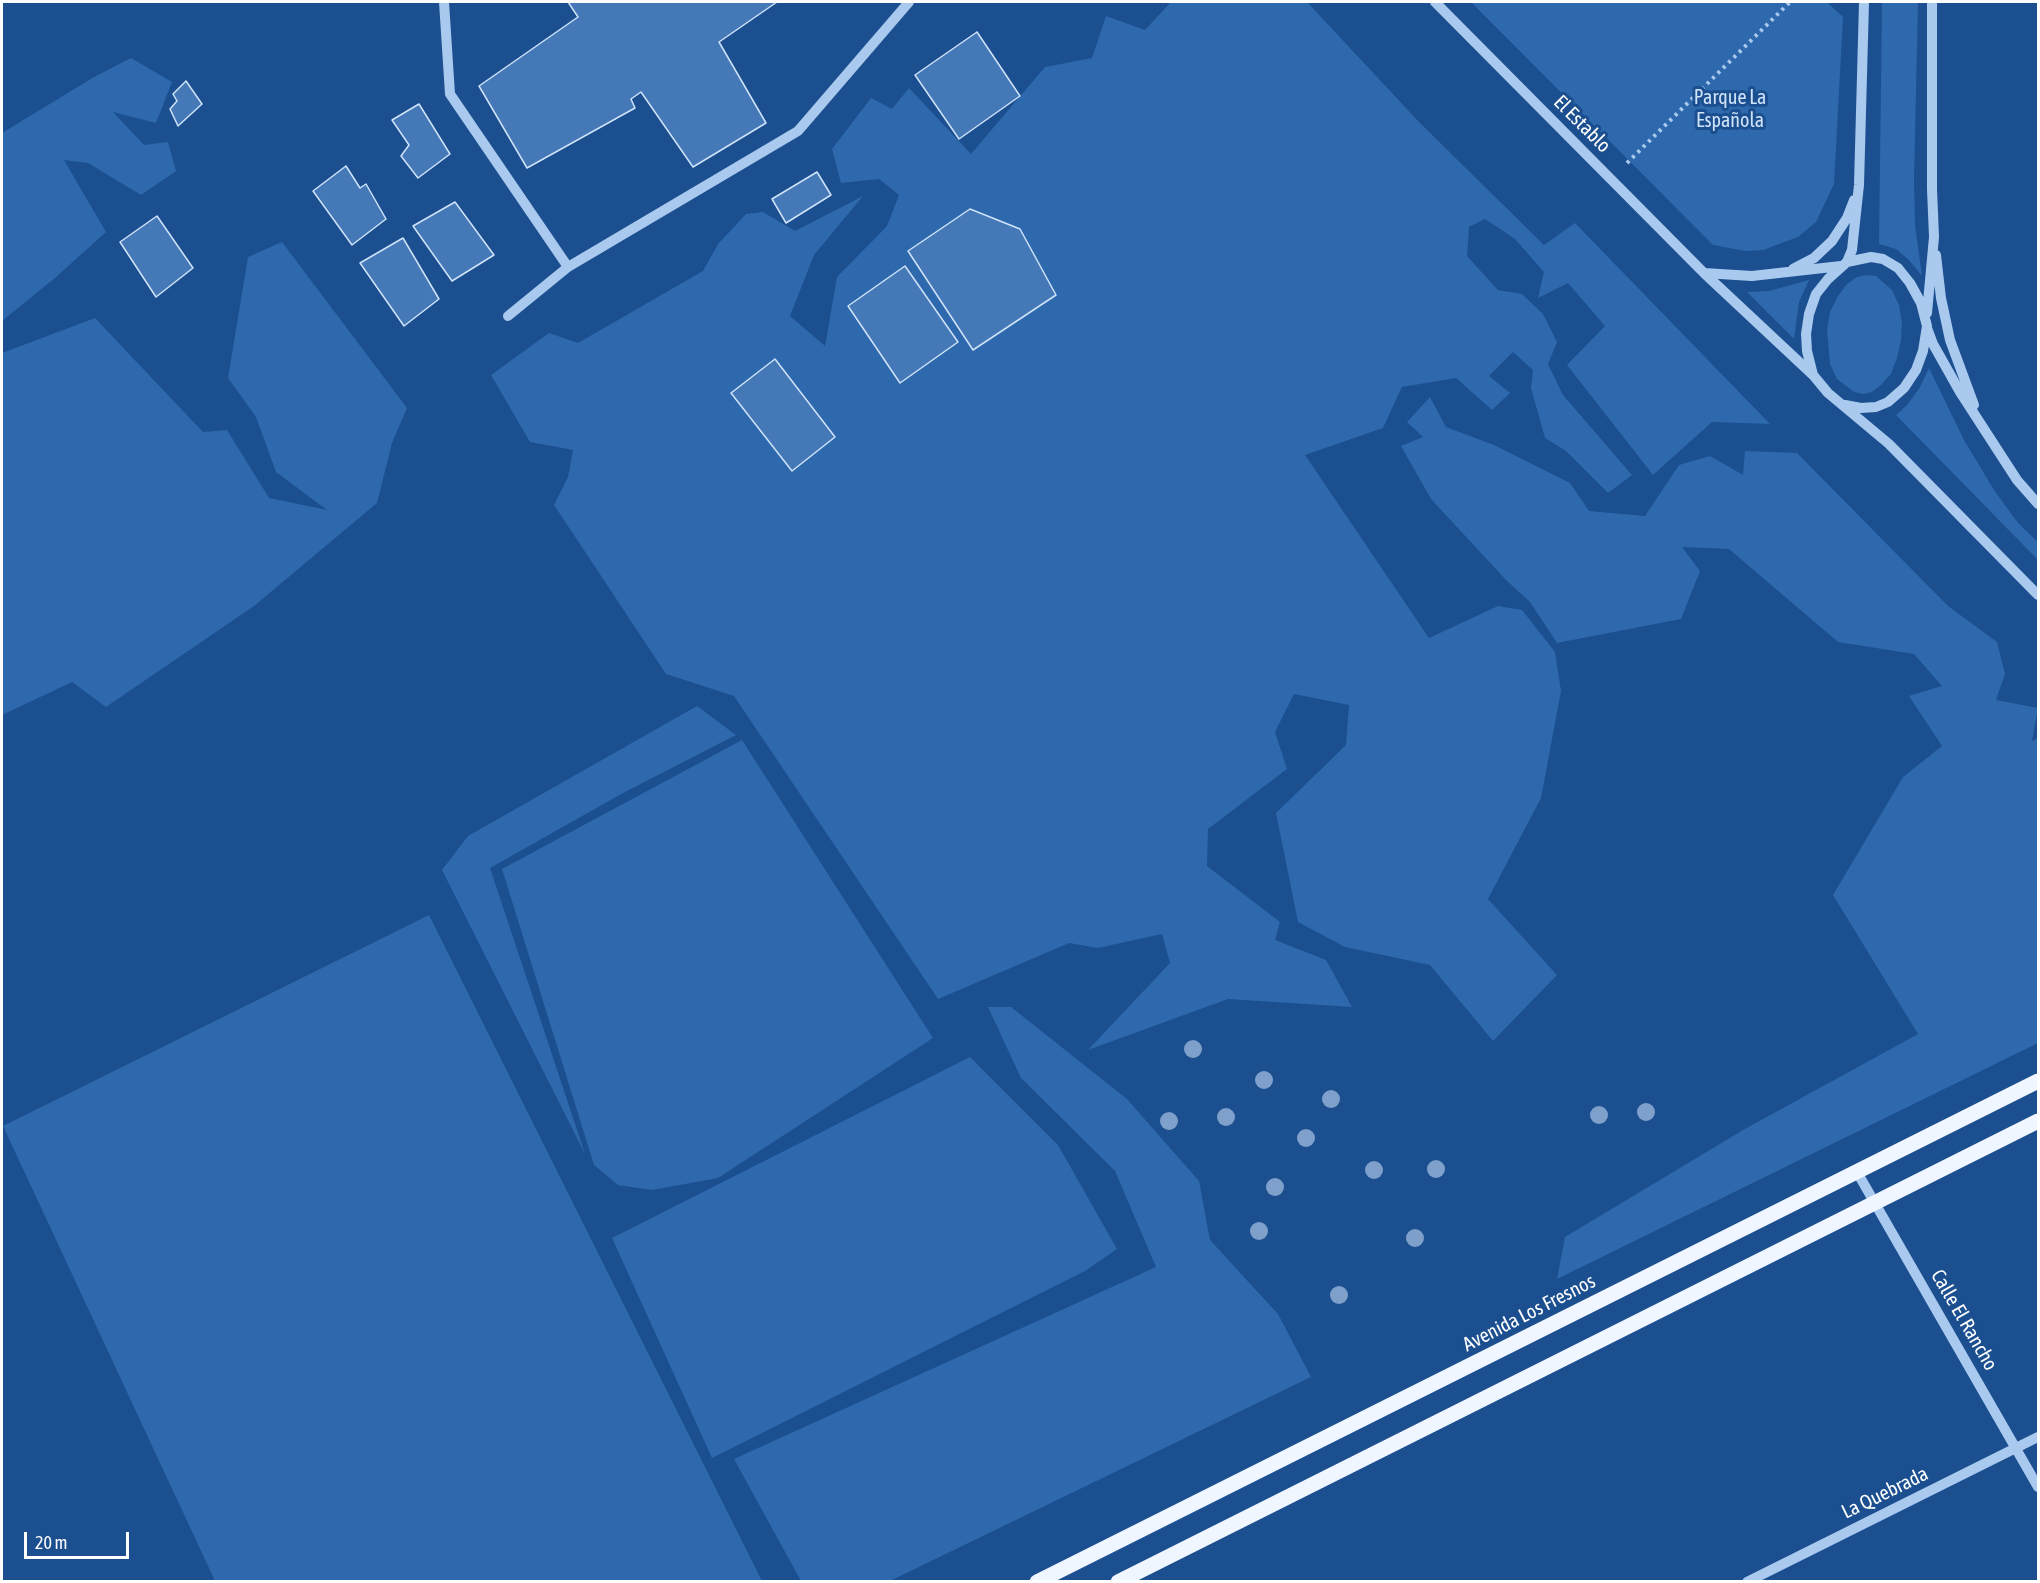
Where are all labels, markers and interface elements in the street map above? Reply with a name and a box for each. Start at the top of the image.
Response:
park label: Parque La Española [1694,86,1766,133]
street label: El Establo [1548,90,1616,158]
street label: Calle El Rancho [1925,1265,2003,1375]
street label: Avenida Los Fresnos [1459,1269,1599,1357]
street label: La Quebrada [1838,1462,1932,1524]
scale bar [27,1520,132,1558]
text: 20 m [35,1532,67,1553]

